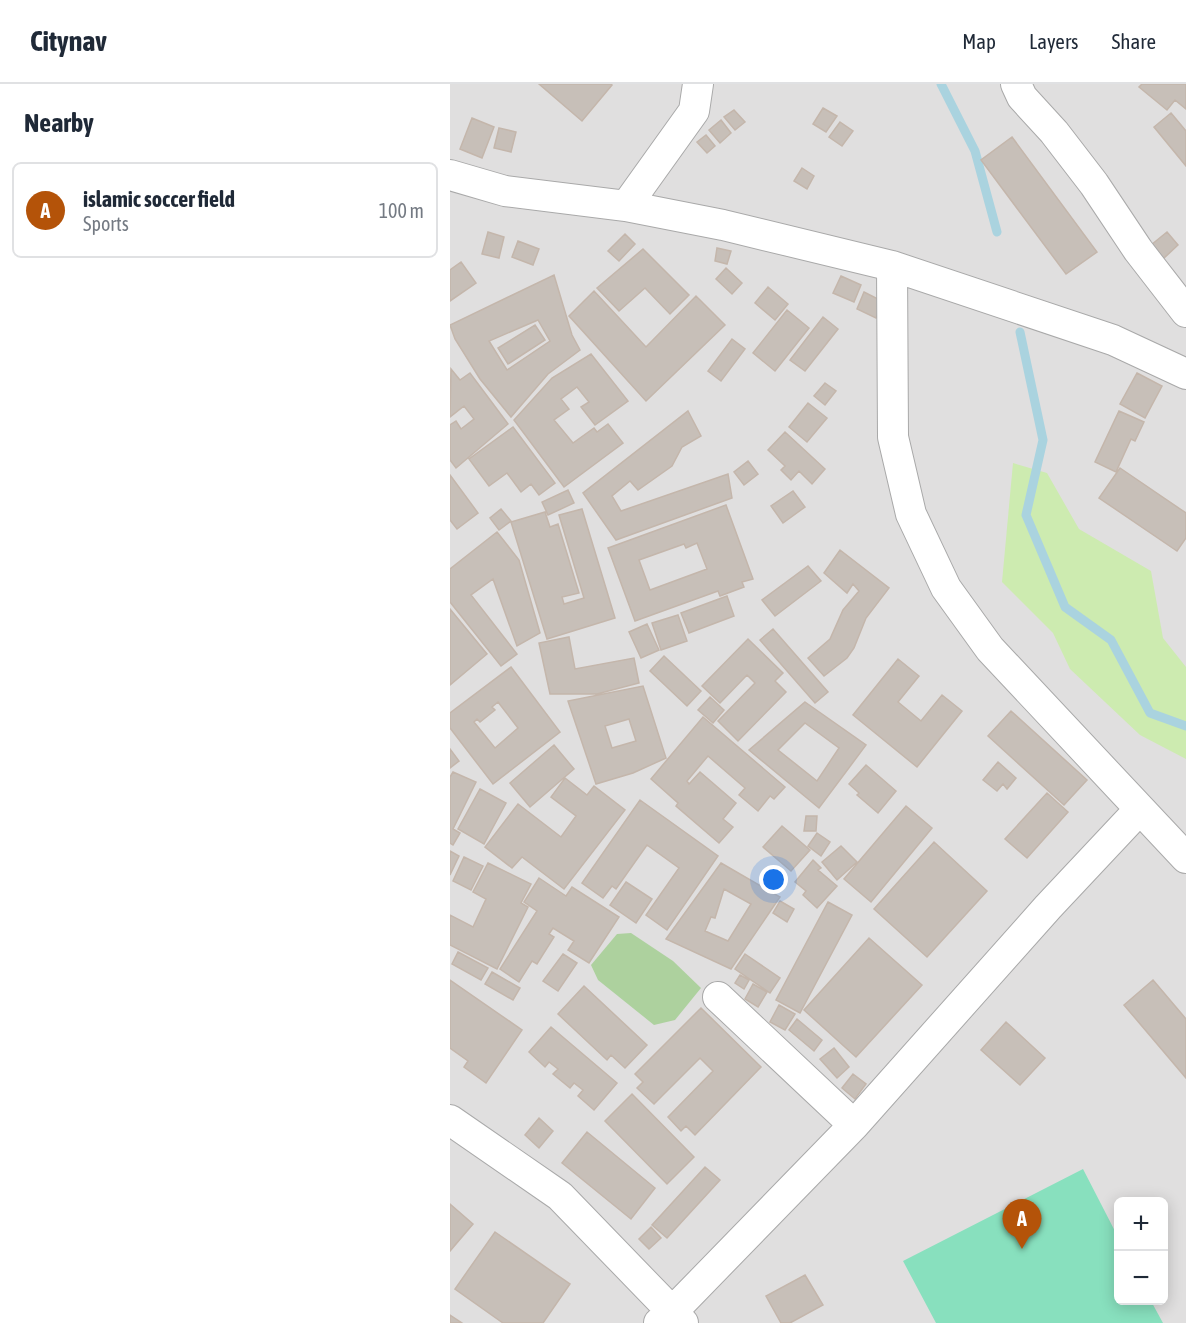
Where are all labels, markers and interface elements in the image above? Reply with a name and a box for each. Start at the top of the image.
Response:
text: Citynav [30,25,107,57]
text: Map [962,29,996,53]
text: Layers [1029,29,1079,53]
text: Share [1112,29,1156,53]
text: Nearby [24,108,94,138]
text: islamic soccer field [83,186,235,212]
text: A [41,199,50,222]
text: 100 m [379,199,424,222]
text: Sports [83,212,129,235]
your location [759,865,788,894]
map controls [1114,1197,1168,1305]
button: + [1114,1197,1168,1251]
pin: A [1002,1200,1042,1249]
button: − [1114,1251,1168,1305]

